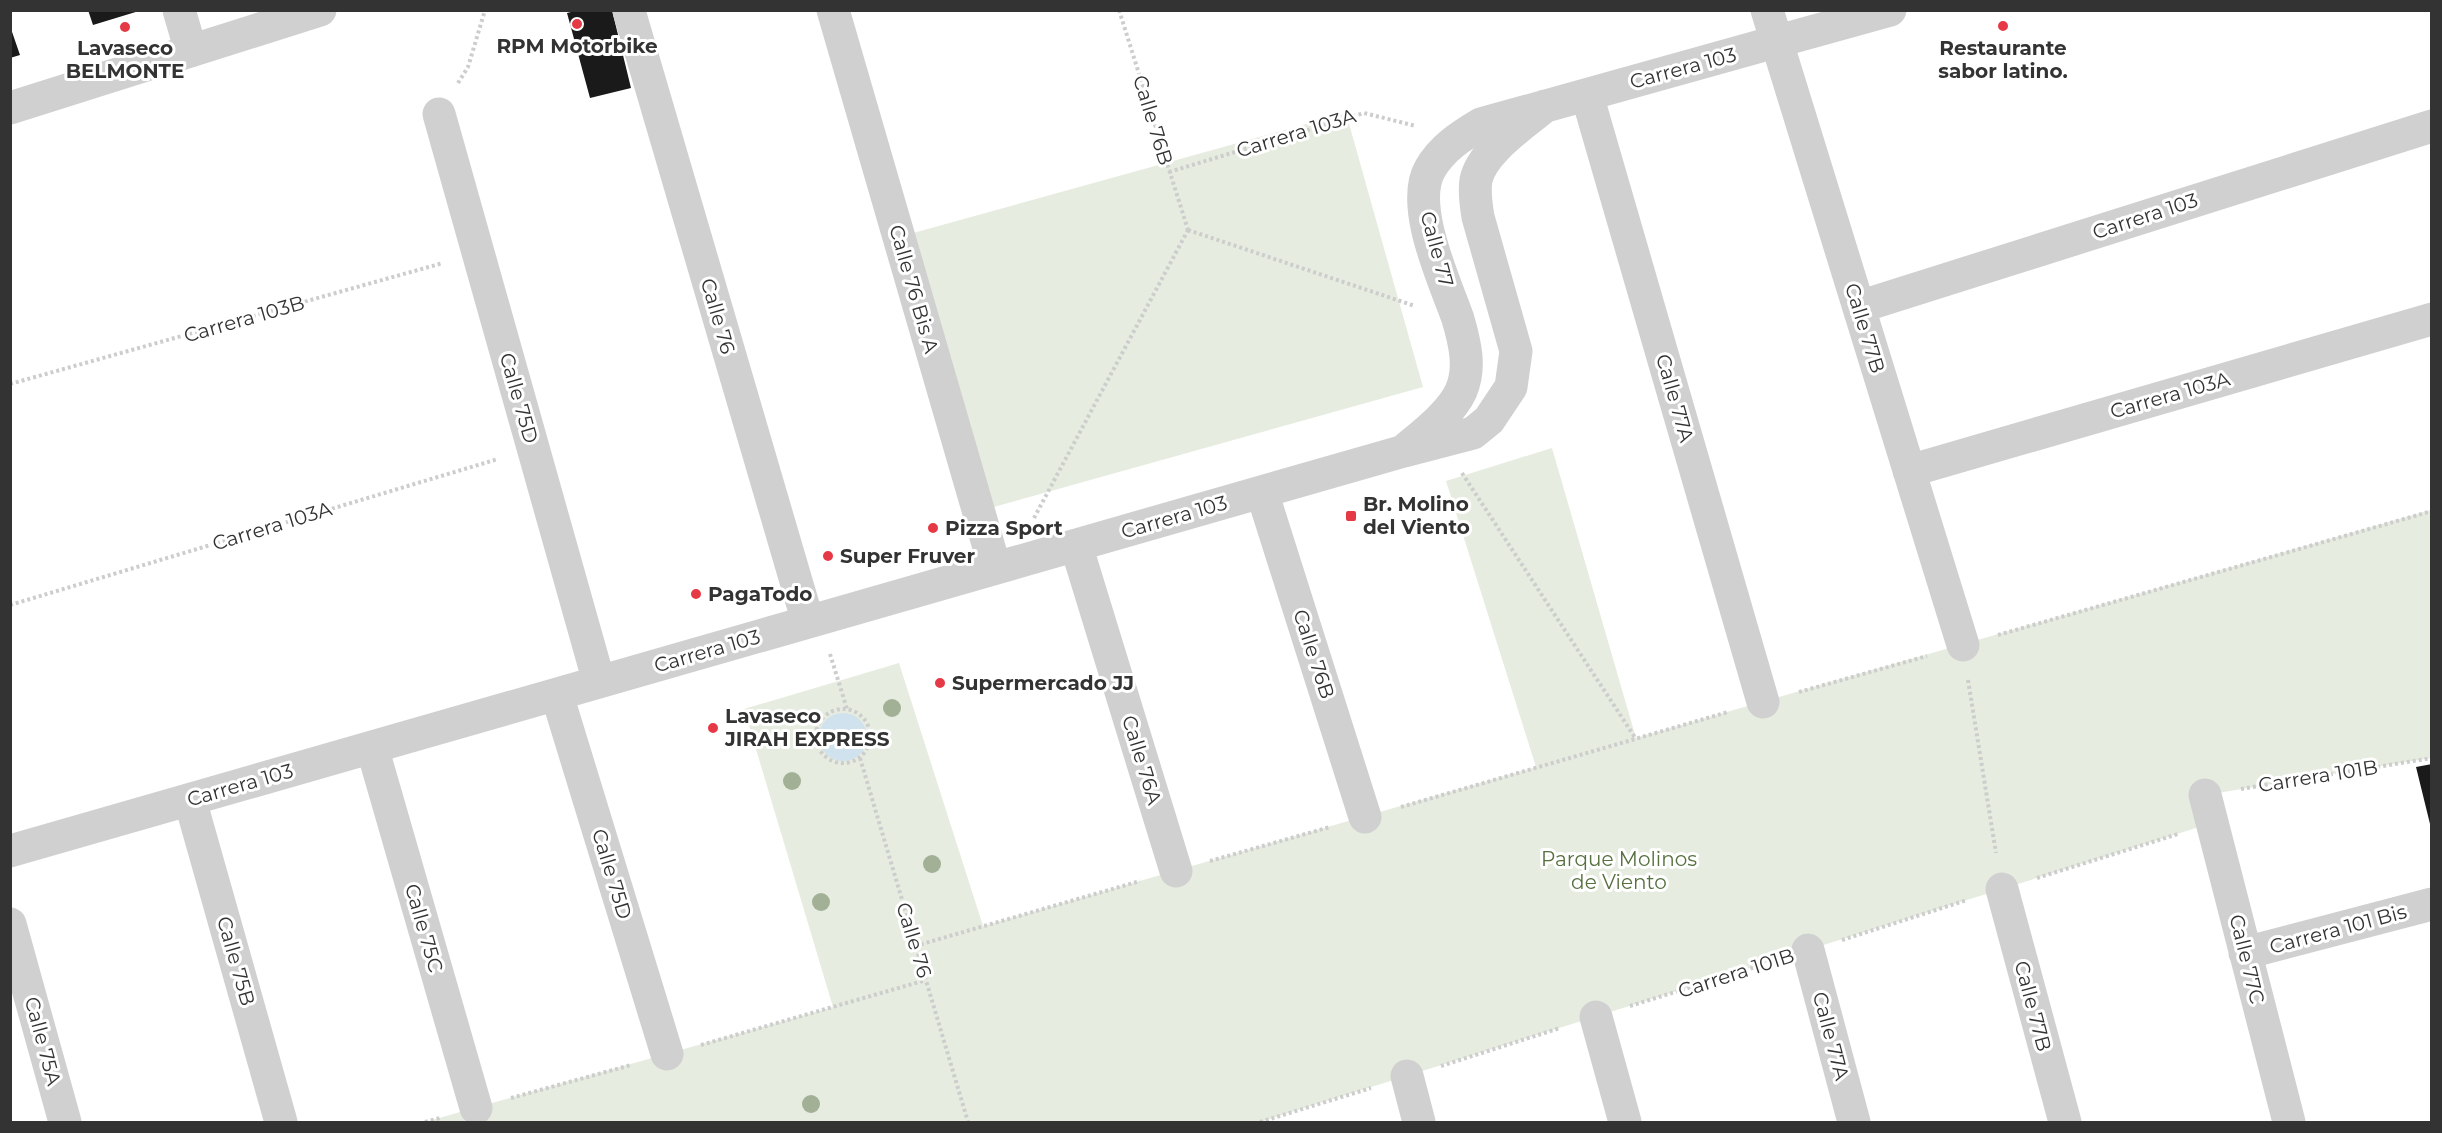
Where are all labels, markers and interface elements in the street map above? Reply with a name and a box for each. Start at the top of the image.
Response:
marker: RPM Motorbike [570,17,584,31]
marker: Restaurante sabor latino. [1996,19,2010,33]
marker: Lavaseco BELMONTE [118,20,132,34]
place label: RPM Motorbike [496,34,658,58]
place label: Lavaseco BELMONTE [66,36,184,83]
place label: Restaurante sabor latino. [1938,36,2068,83]
street label: Carrera 103 [1627,42,1739,94]
street label: Calle 76B [1128,72,1178,168]
street label: Carrera 103A [1233,103,1359,163]
street label: Carrera 103 [2089,188,2201,244]
street label: Calle 77 [1415,208,1459,290]
street label: Calle 76 Bis A [884,222,944,357]
street label: Calle 76 [696,275,740,357]
street label: Calle 77B [1840,280,1890,376]
street label: Carrera 103B [181,290,307,348]
street label: Calle 75D [495,350,543,446]
street label: Calle 77A [1651,351,1699,445]
street label: Carrera 103A [2107,366,2233,424]
street label: Carrera 103 [1118,490,1230,544]
place label: Br. Molino del Viento [1363,492,1470,539]
street label: Carrera 103A [209,496,335,556]
marker: Br. Molino del Viento [1344,509,1358,523]
place label: Pizza Sport [945,516,1063,540]
marker: Pizza Sport [926,521,940,535]
place label: Super Fruver [840,544,975,568]
marker: Super Fruver [821,549,835,563]
place label: PagaTodo [708,582,812,606]
marker: PagaTodo [689,587,703,601]
street label: Calle 76B [1288,606,1340,702]
street label: Carrera 103 [651,624,763,678]
place label: Supermercado JJ [952,671,1134,695]
marker: Supermercado JJ [933,676,947,690]
place label: Lavaseco JIRAH EXPRESS [724,704,890,751]
street label: Calle 76A [1117,713,1167,808]
marker: Lavaseco JIRAH EXPRESS [706,721,720,735]
street label: Carrera 101B [2257,755,2379,797]
street label: Carrera 103 [184,758,296,812]
street label: Calle 75D [587,826,637,922]
park label: Parque Molinos de Viento [1541,847,1697,894]
street label: Calle 75C [400,881,448,975]
street label: Calle 76 [891,899,937,981]
street label: Carrera 101 Bis [2267,899,2409,959]
street label: Calle 77C [2224,912,2270,1006]
street label: Calle 75B [212,914,260,1008]
street label: Carrera 101B [1675,943,1797,1003]
street label: Calle 77B [2009,958,2057,1054]
street label: Calle 77A [1808,989,1854,1083]
street label: Calle 75A [20,994,67,1089]

